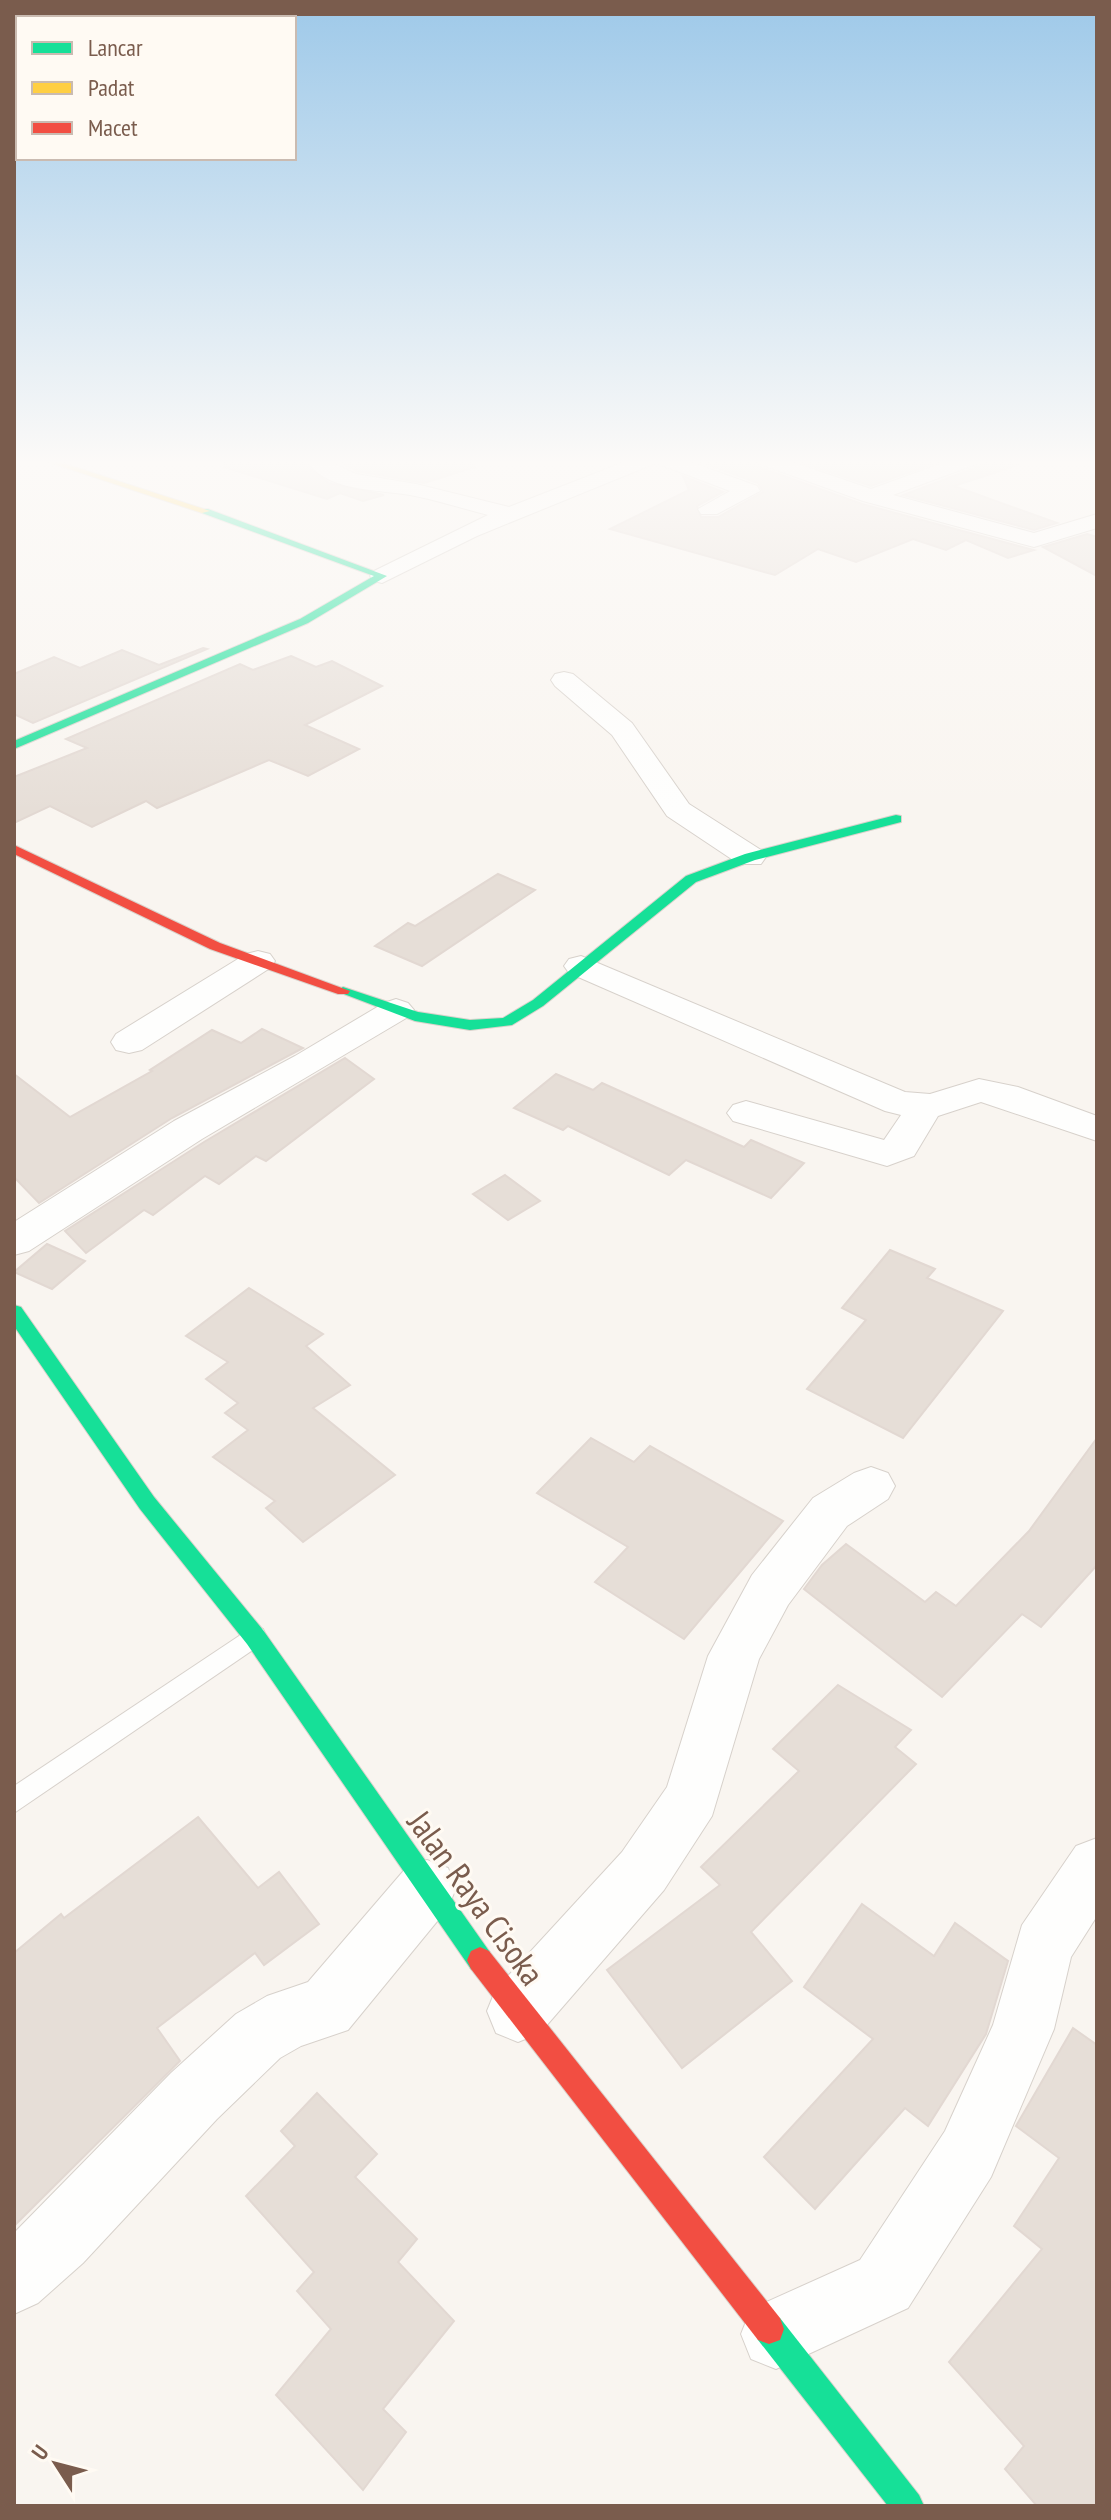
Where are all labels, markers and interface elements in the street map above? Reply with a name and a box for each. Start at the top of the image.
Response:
legend [16,16,296,160]
text: Lancar [88,32,143,63]
text: Padat [88,72,135,103]
text: Macet [88,112,138,143]
street label: Jalan Raya Cisoka [398,1801,555,1993]
north arrow [16,2424,96,2504]
text: U [25,2439,54,2465]

